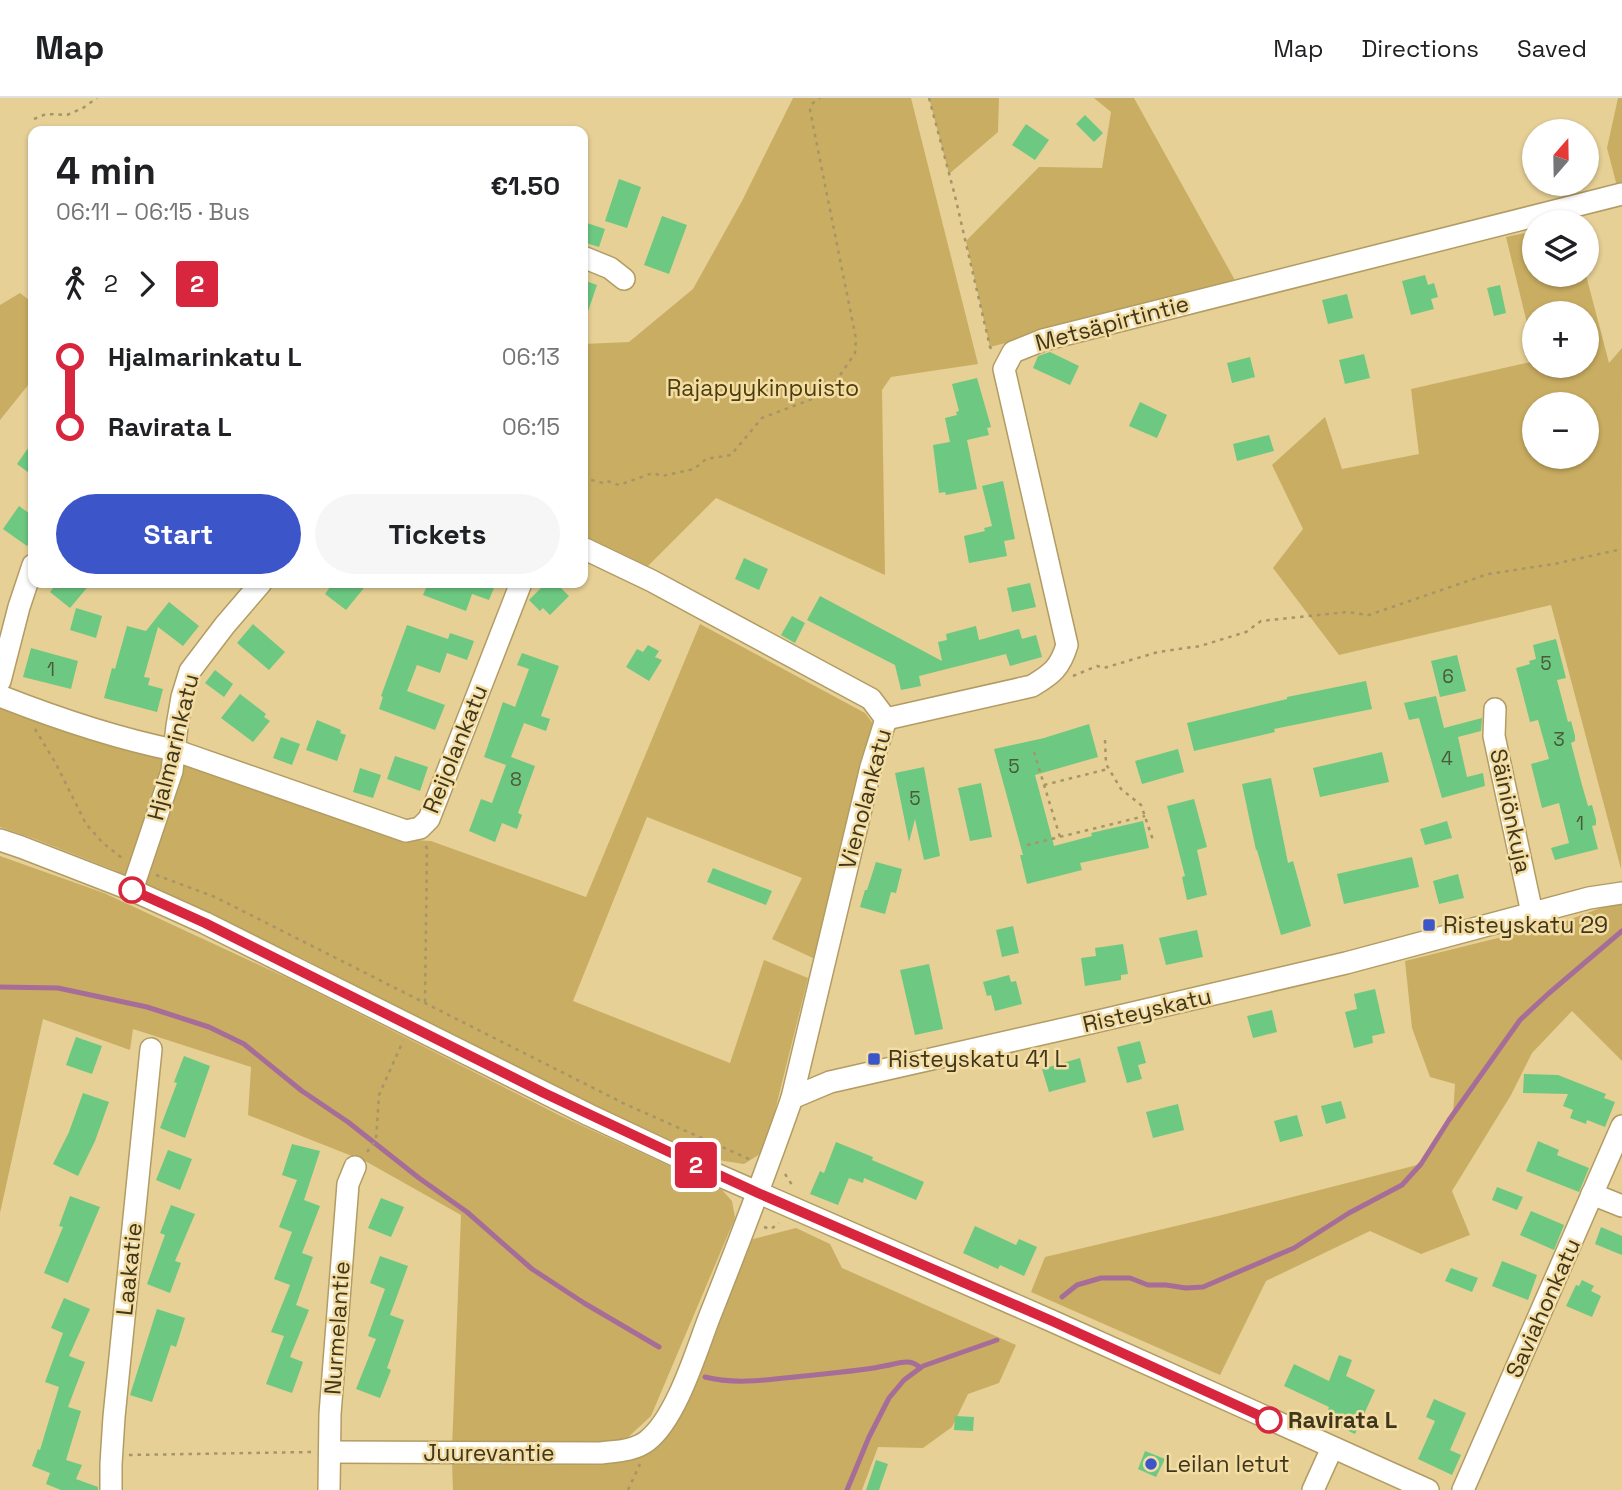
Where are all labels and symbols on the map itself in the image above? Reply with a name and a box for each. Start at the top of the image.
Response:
north arrow [1522,119,1600,196]
street label: Metsäpirtintie [1032,288,1192,358]
park label: Rajapyykinpuisto [667,373,859,403]
house number: 5 [1540,651,1552,676]
house number: 1 [47,657,55,682]
house number: 6 [1442,664,1454,689]
street label: Hjalmarinkatu [140,670,206,824]
street label: Reijolankatu [416,680,494,818]
street label: Vienolankatu [832,726,898,872]
house number: 3 [1553,727,1565,752]
house number: 4 [1441,746,1453,771]
street label: Säiniönkuja [1483,746,1539,876]
house number: 5 [1008,754,1020,779]
house number: 8 [510,767,522,792]
house number: 5 [909,786,921,811]
house number: 1 [1576,811,1584,836]
unlabelled marker [119,877,145,903]
place label: Risteyskatu 29 [1443,910,1608,940]
marker: Risteyskatu 29 [1421,917,1437,933]
street label: Risteyskatu [1080,981,1214,1039]
place label: Risteyskatu 41 L [888,1044,1067,1074]
marker: Risteyskatu 41 L [866,1051,882,1067]
line badge: 2 [673,1142,719,1188]
street label: Laakatie [109,1221,149,1317]
street label: Saviahonkatu [1499,1234,1587,1382]
street label: Nurmelantie [317,1260,357,1396]
place label: Ravirata L [1288,1405,1397,1435]
marker: Ravirata L [1256,1407,1282,1433]
street label: Juurevantie [423,1438,555,1468]
place label: Leilan letut [1165,1449,1290,1479]
marker: Leilan letut [1143,1456,1159,1472]

